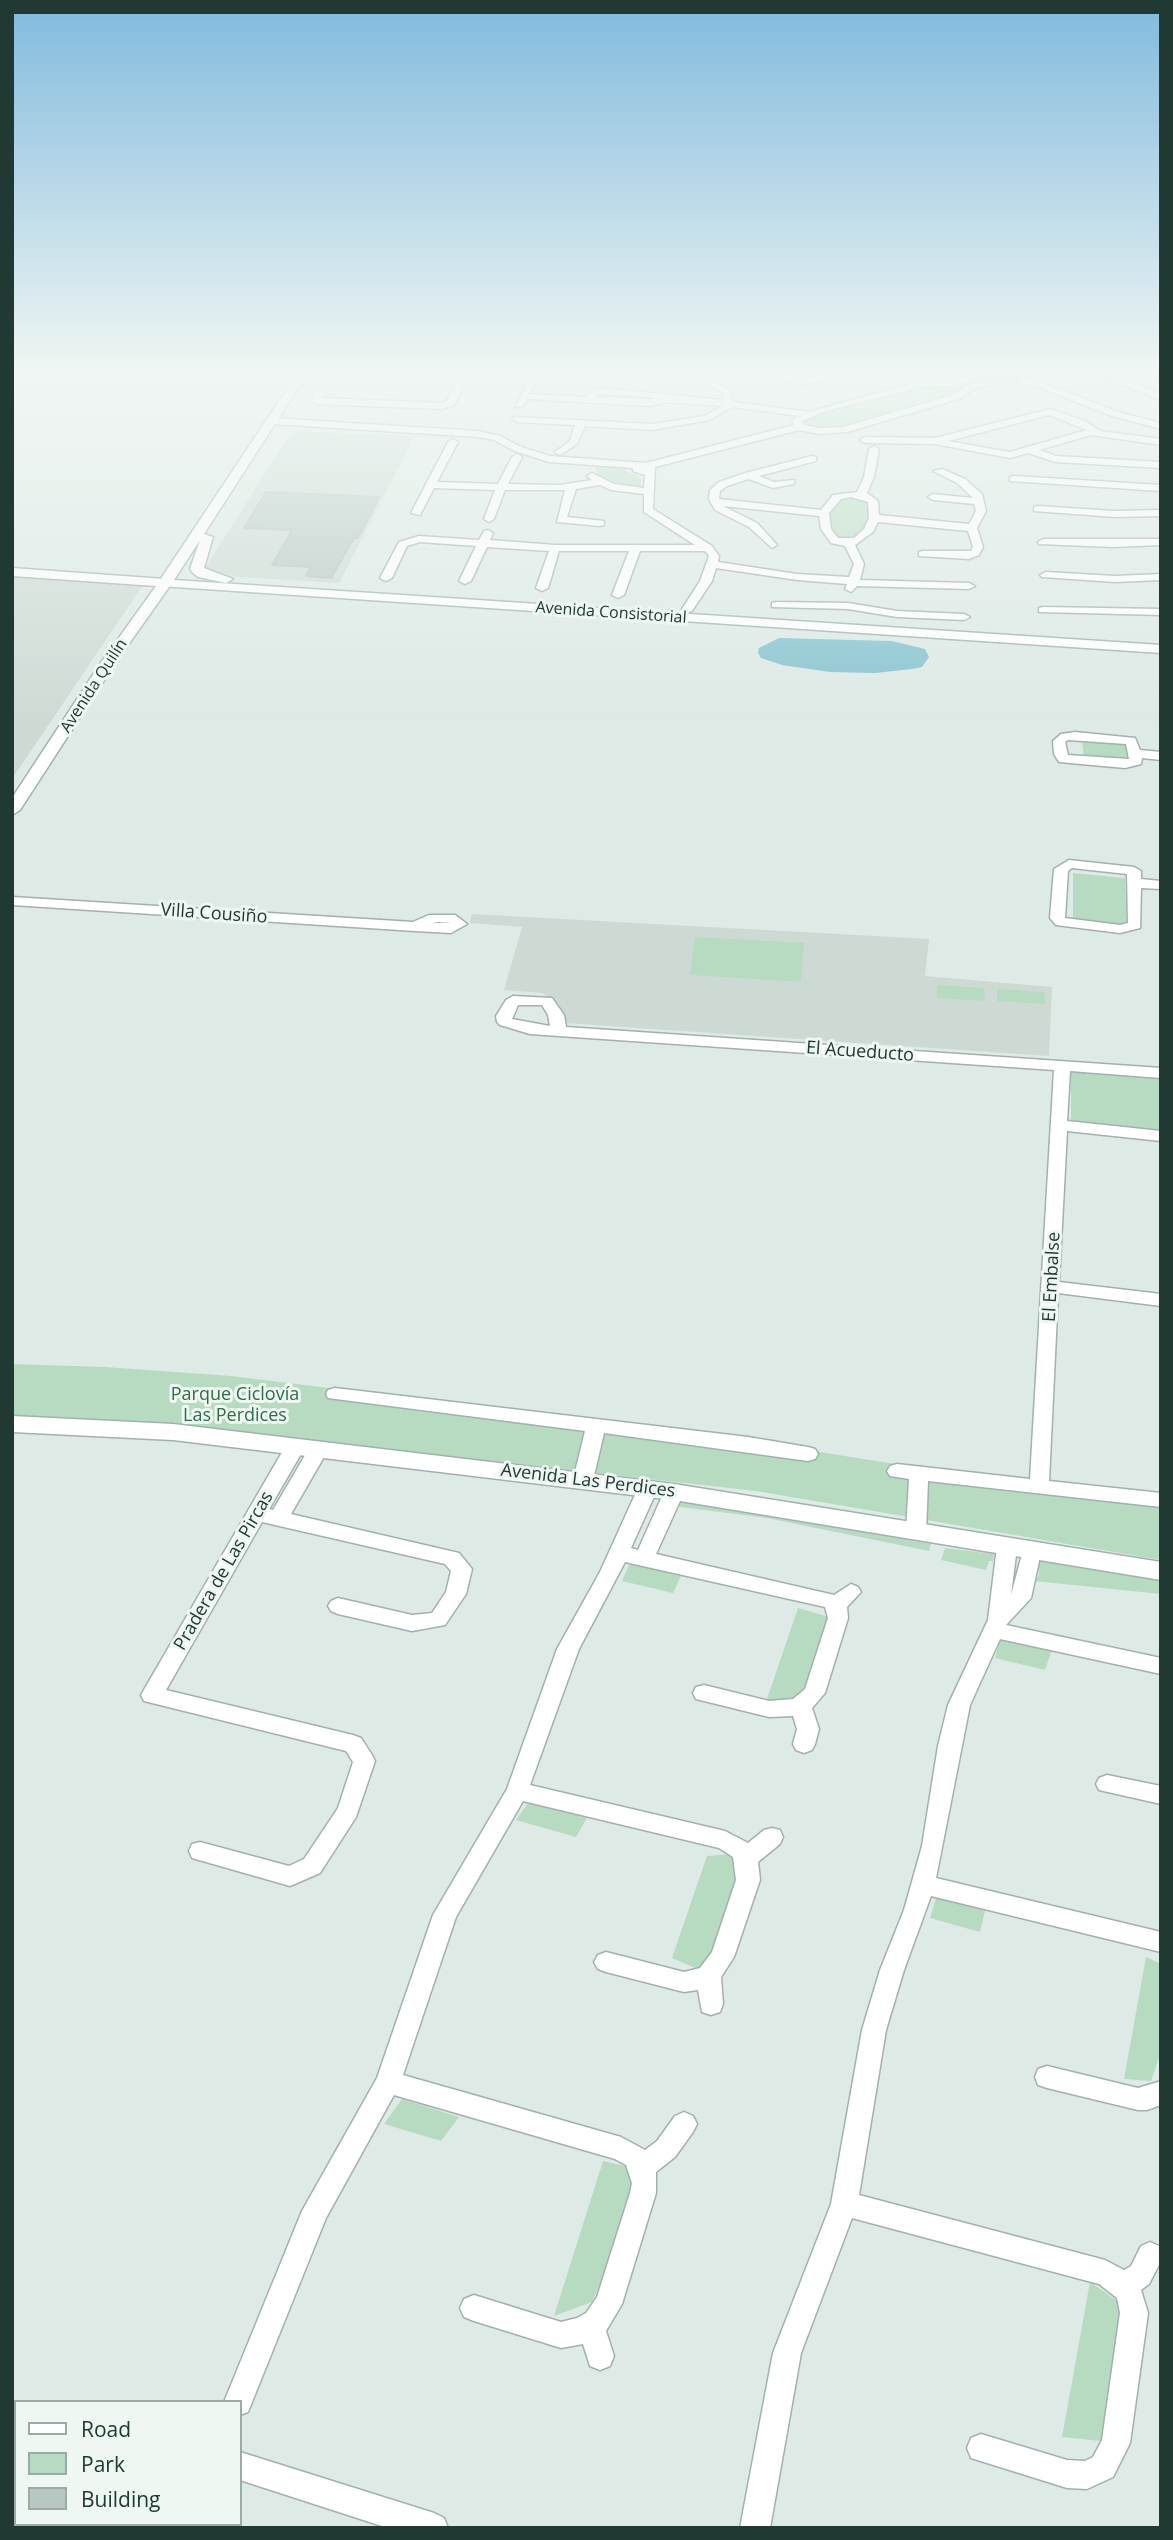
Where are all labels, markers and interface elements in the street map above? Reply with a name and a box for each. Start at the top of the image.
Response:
street label: Avenida Consistorial [535,598,687,628]
street label: Avenida Quilín [57,635,131,737]
street label: Villa Cousiño [160,899,268,929]
street label: El Acueducto [805,1037,915,1067]
street label: El Embalse [1039,1231,1065,1323]
park label: Parque Ciclovía Las Perdices [171,1384,299,1426]
street label: Avenida Las Perdices [500,1460,676,1502]
street label: Pradera de Las Pircas [170,1488,278,1654]
legend [14,2400,242,2526]
text: Road [81,2415,131,2443]
text: Park [81,2450,125,2478]
text: Building [81,2485,160,2513]

